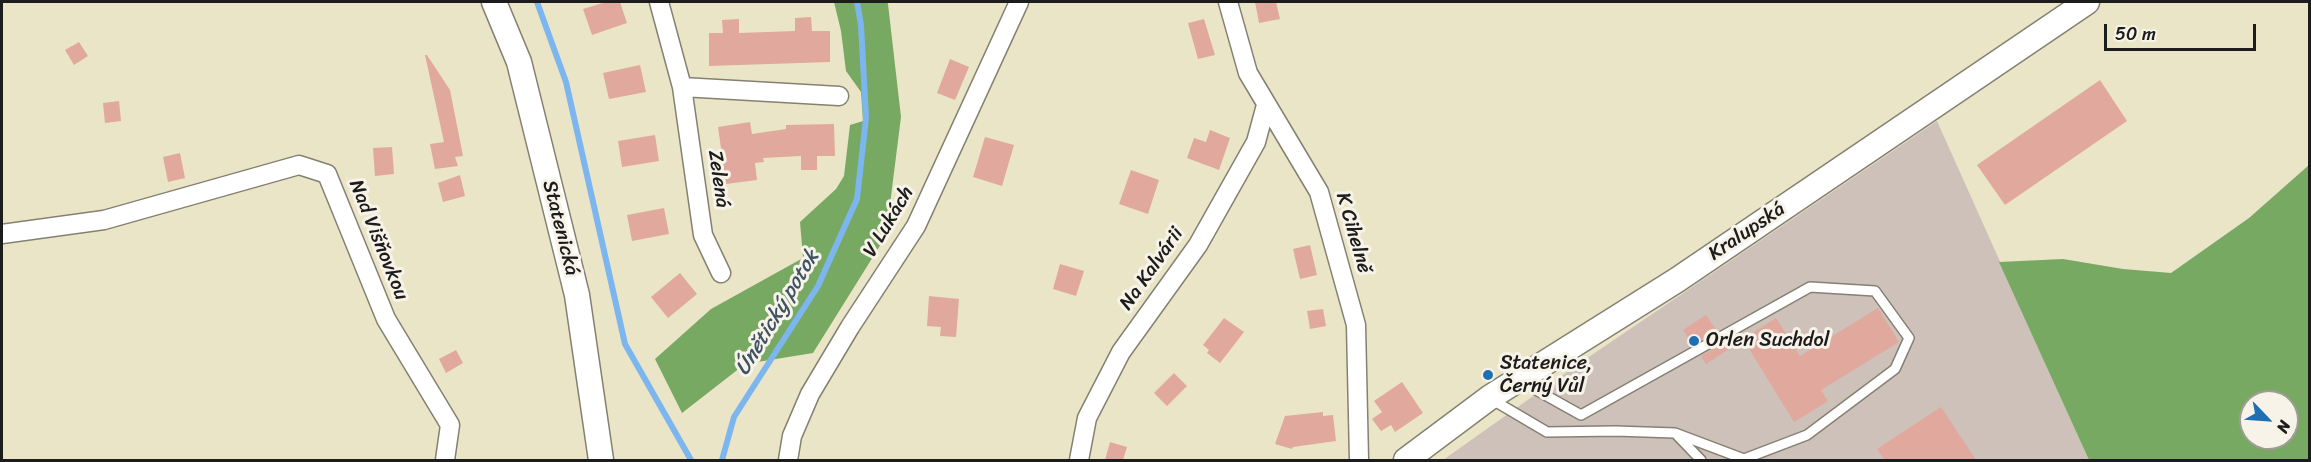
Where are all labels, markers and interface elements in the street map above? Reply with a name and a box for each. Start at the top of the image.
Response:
scale bar [2107,12,2258,50]
text: 50 m [2115,18,2156,50]
street label: Zelená [702,149,734,209]
street label: Nad Višňovkou [343,176,413,304]
street label: Statenická [537,178,583,278]
street label: V Lukách [859,182,919,262]
street label: K Cihelně [1330,190,1376,276]
street label: Kralupská [1704,198,1790,266]
street label: Na Kalvárii [1115,223,1189,315]
water label: Únětický potok [731,246,825,380]
place label: Orlen Suchdol [1706,329,1829,353]
marker: Orlen Suchdol [1687,334,1701,348]
place label: Statenice, Černý Vůl [1500,352,1592,399]
marker: Statenice, Černý Vůl [1481,368,1495,382]
north arrow [2239,390,2299,450]
text: N [2268,416,2299,438]

